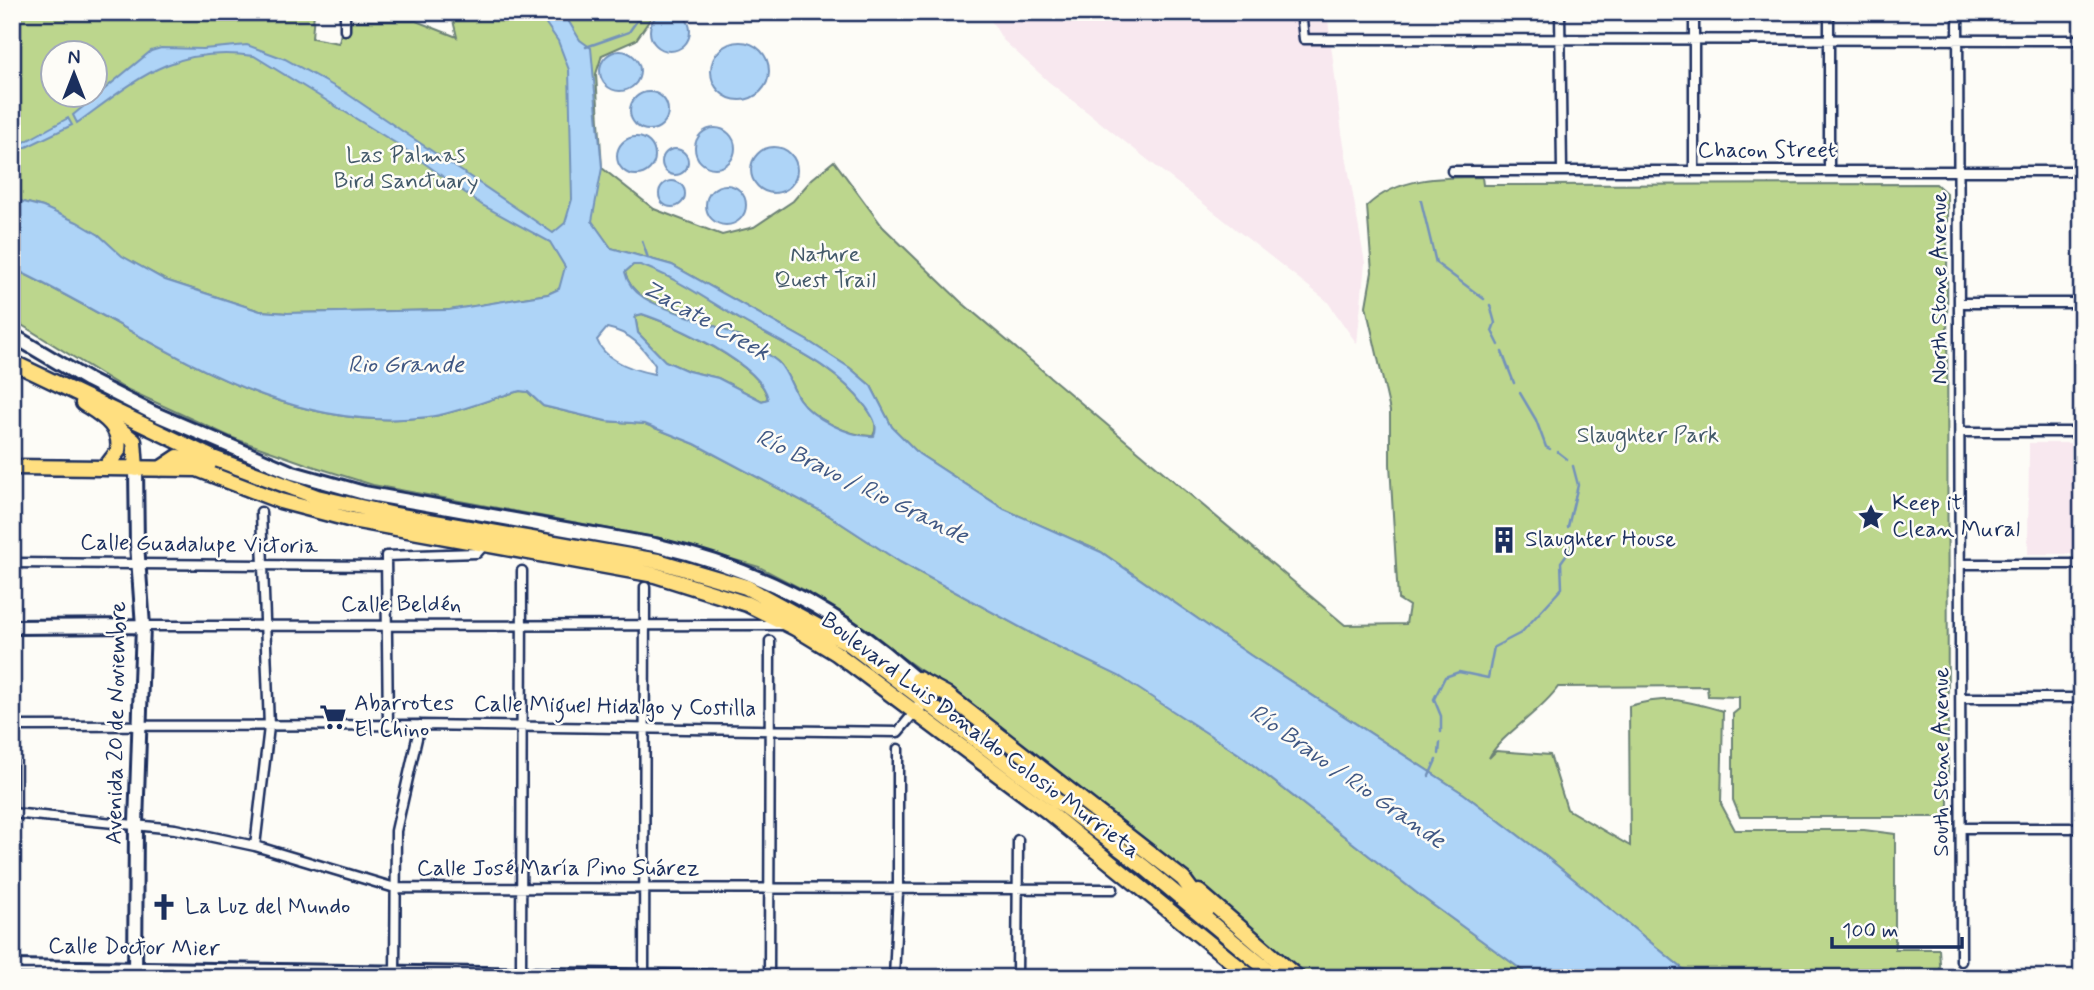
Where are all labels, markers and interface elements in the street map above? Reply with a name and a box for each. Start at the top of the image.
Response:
north arrow [38,38,108,108]
text: N [68,46,80,71]
street label: Chacon Street [1698,136,1836,166]
park label: Las Palmas Bird Sanctuary [334,141,478,197]
street label: North Stone Avenue [1925,191,1955,384]
park label: Nature Quest Trail [774,240,876,296]
water label: Zacate Creek [637,273,775,369]
water label: Rio Grande [348,350,465,381]
park label: Slaughter Park [1577,421,1719,453]
water label: Río Bravo / Rio Grande [751,422,974,552]
place label: Keep it Clean Mural [1892,489,2020,545]
place icon: Keep it Clean Mural [1856,502,1886,532]
building icon: Slaughter House [1489,525,1519,555]
place label: Slaughter House [1525,525,1676,557]
street label: Calle Guadalupe Victoria [80,528,318,562]
street label: Calle Beldén [341,590,461,620]
street label: Avenida 20 de Noviembre [100,601,134,845]
street label: Boulevard Luis Donaldo Colosio Murrieta [814,606,1146,866]
street label: South Stone Avenue [1927,667,1957,857]
place label: Abarrotes El Chino [354,689,454,745]
street label: Calle Miguel Hidalgo y Costilla [473,690,757,726]
water label: Río Bravo / Rio Grande [1243,698,1452,857]
supermarket icon: Abarrotes El Chino [318,702,348,732]
street label: Calle José María Pino Suárez [417,854,699,884]
church icon: La Luz del Mundo [149,892,179,922]
place label: La Luz del Mundo [185,892,350,922]
scale bar [1832,906,1961,950]
text: 100 m [1842,917,1898,945]
street label: Calle Doctor Mier [48,932,220,965]

